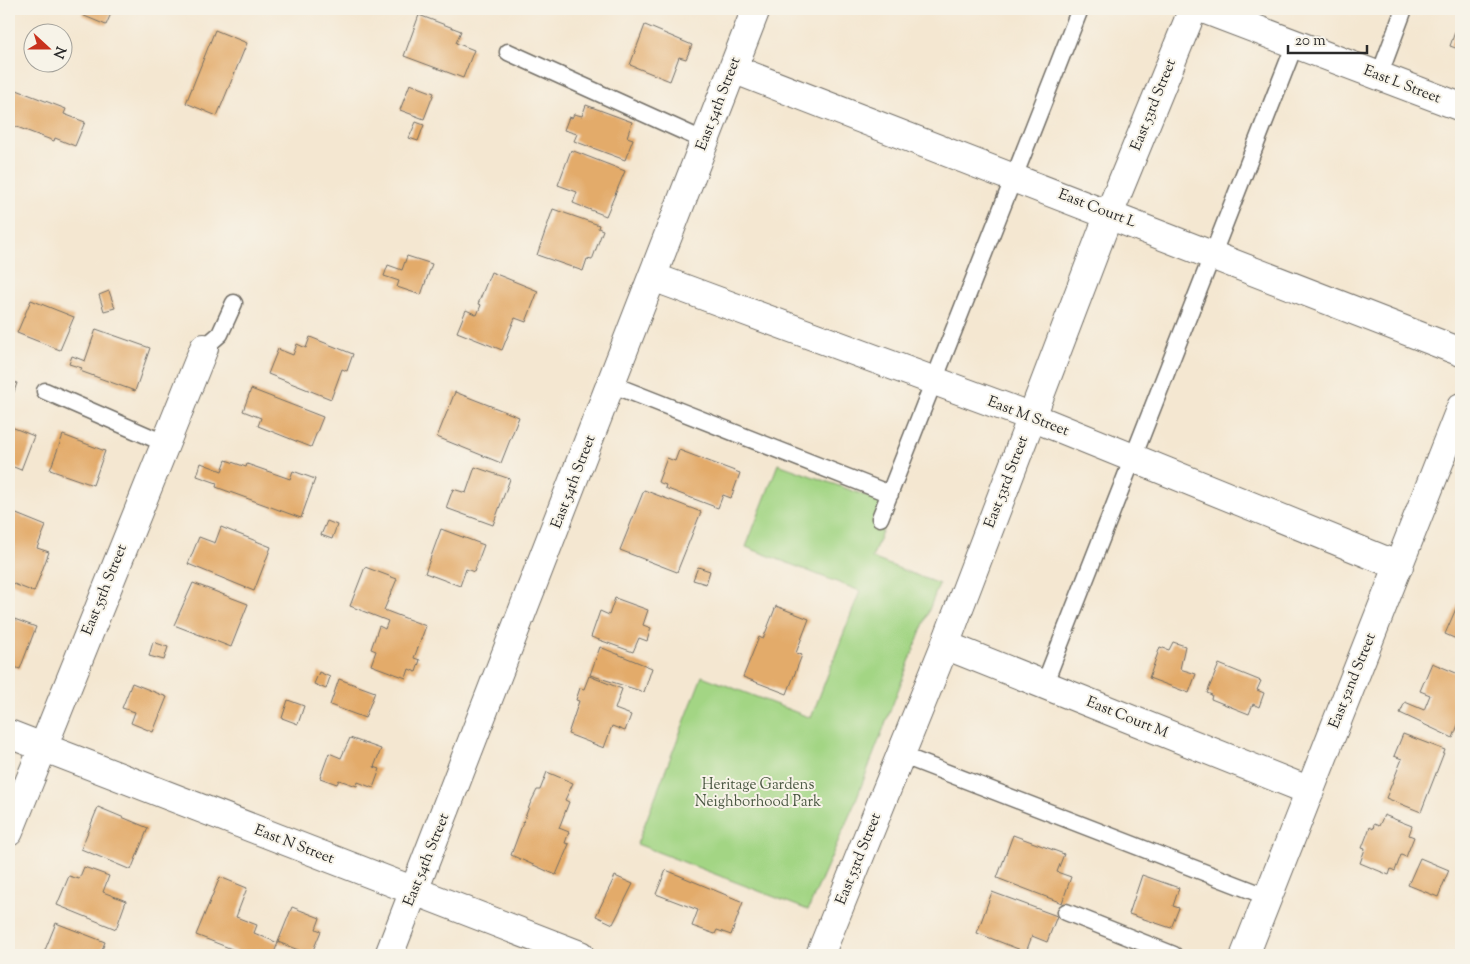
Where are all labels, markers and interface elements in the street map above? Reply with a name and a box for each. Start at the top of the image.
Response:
north arrow [22,22,72,72]
scale bar [1288,22,1366,54]
text: 20 m [1295,31,1326,52]
text: N [47,43,70,61]
street label: East 54th Street [692,54,746,154]
street label: East 53rd Street [1126,56,1182,154]
street label: East L Street [1360,61,1444,109]
street label: East Court L [1055,185,1139,233]
street label: East M Street [984,392,1072,442]
street label: East 54th Street [547,432,601,532]
street label: East 53rd Street [980,433,1034,531]
street label: East 55th Street [77,541,133,639]
street label: East 52nd Street [1324,630,1382,732]
street label: East Court M [1083,692,1171,744]
park label: Heritage Gardens Neighborhood Park [695,775,821,813]
street label: East 54th Street [399,810,455,910]
street label: East 53rd Street [831,810,887,908]
street label: East N Street [251,820,337,870]

